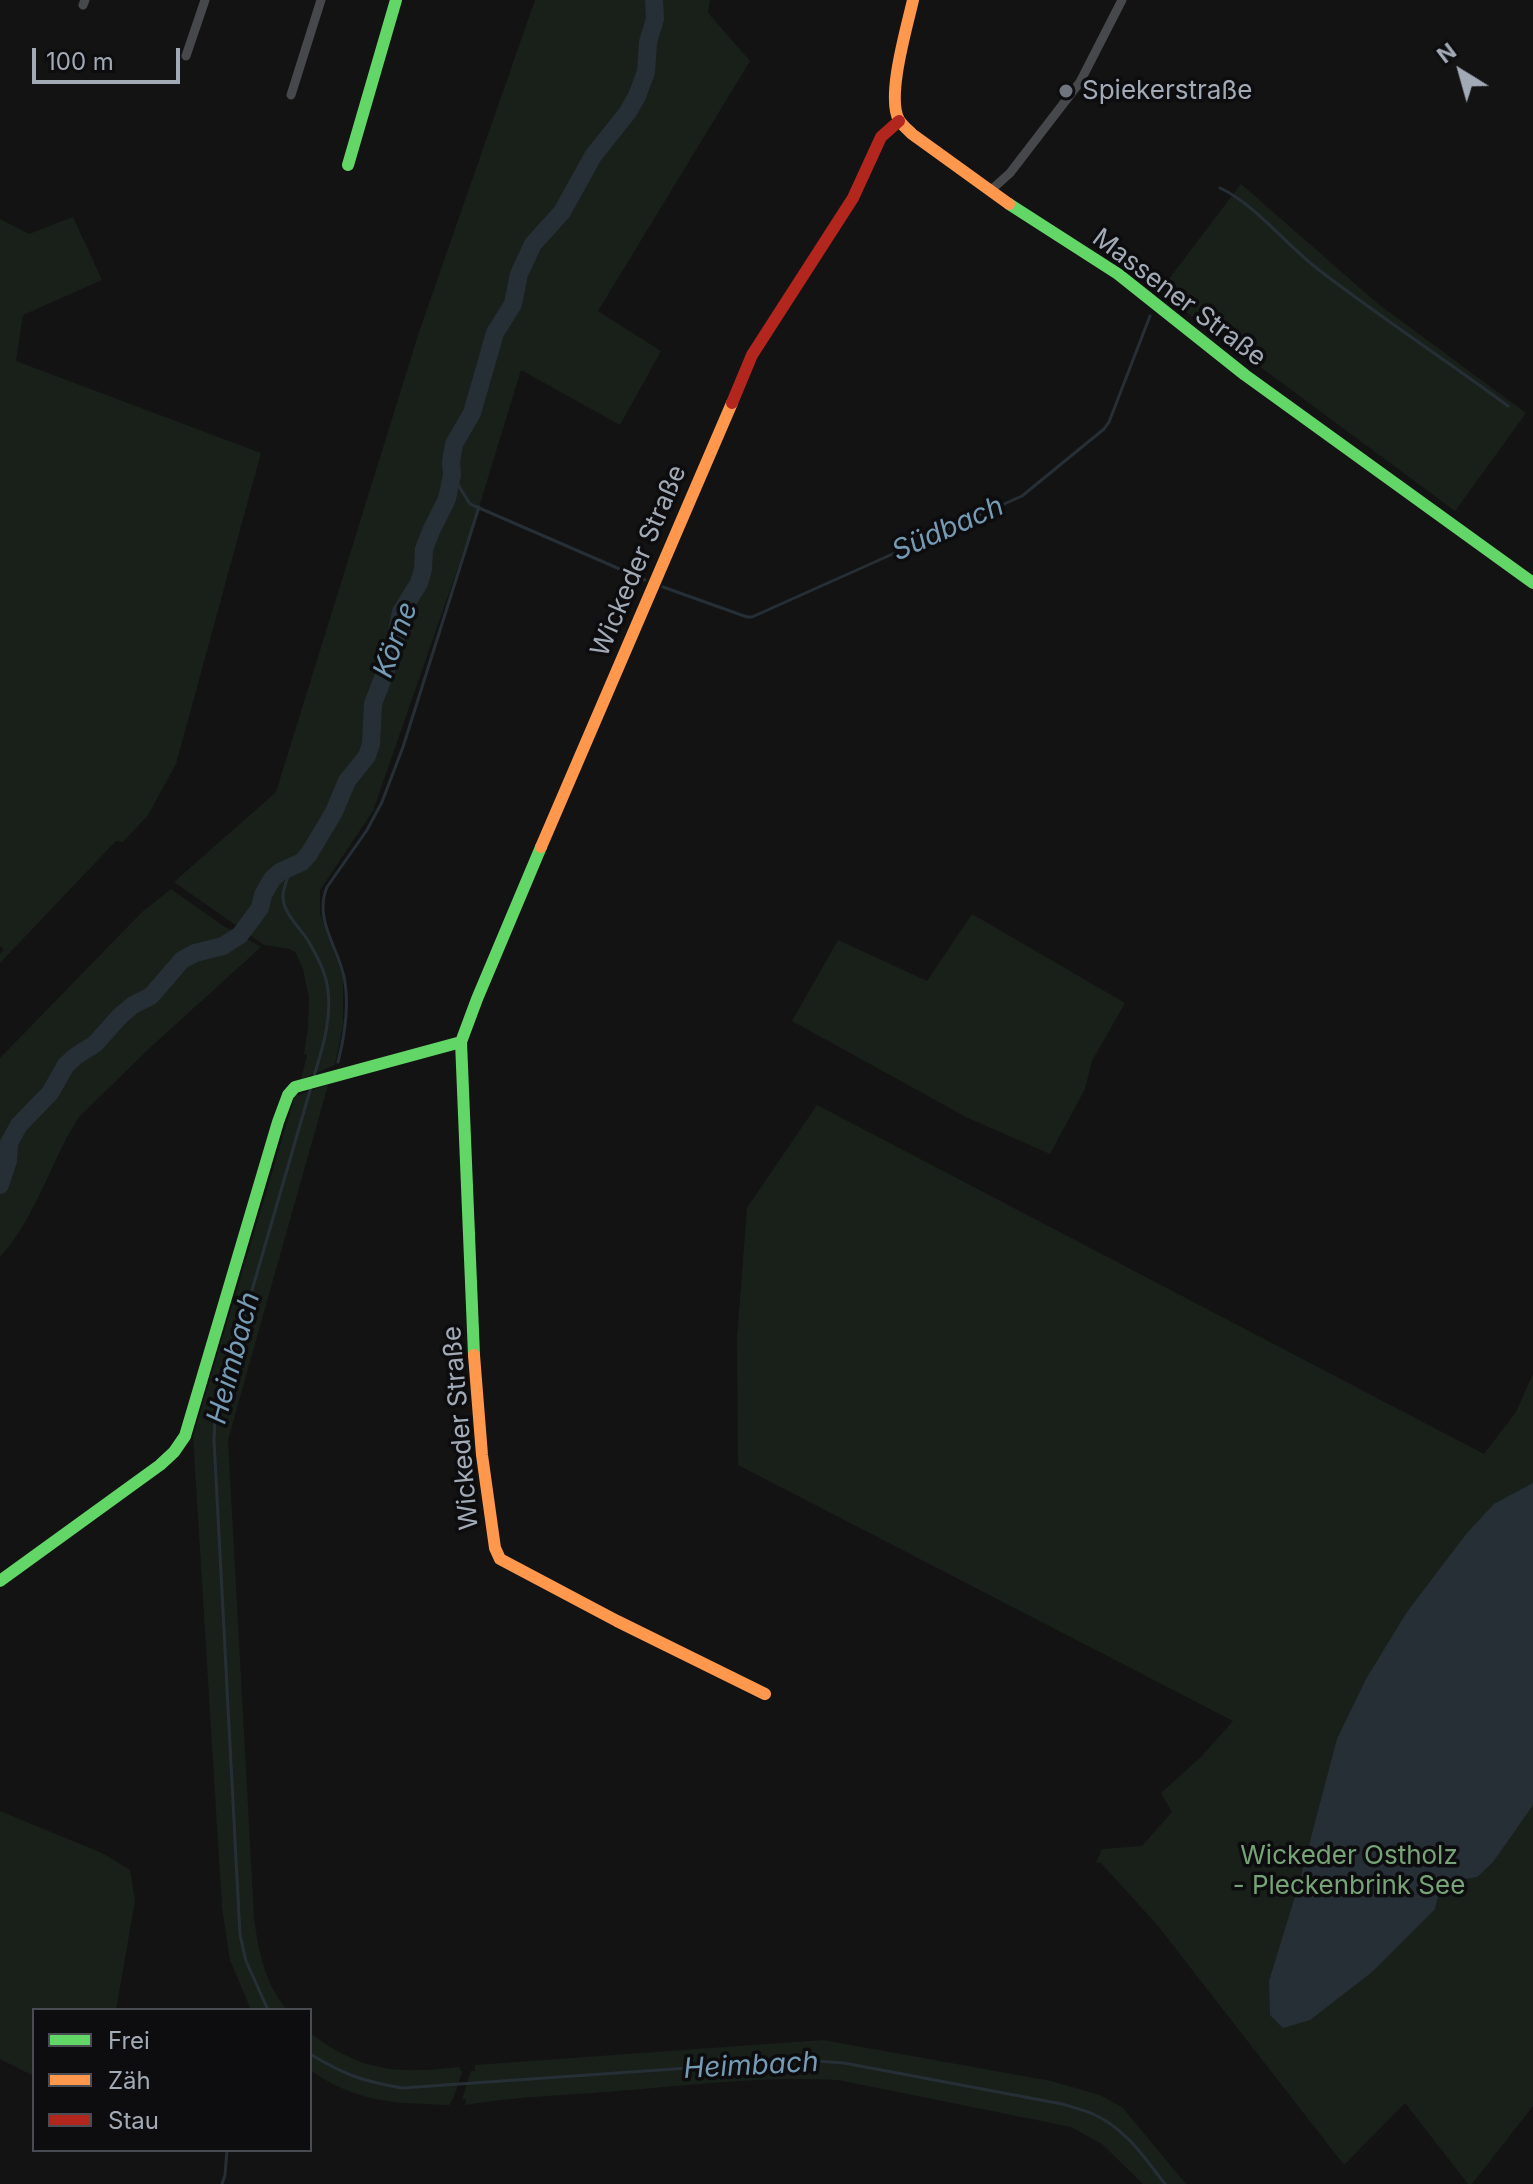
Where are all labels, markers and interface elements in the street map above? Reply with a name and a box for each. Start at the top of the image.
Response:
scale bar [36,32,184,82]
north arrow [1421,32,1501,112]
text: N [1432,37,1461,68]
text: 100 m [46,47,114,76]
place label: Spiekerstraße [1082,75,1252,107]
marker: Spiekerstraße [1057,82,1075,100]
street label: Massener Straße [1086,223,1272,373]
street label: Wickeder Straße [585,461,693,661]
water label: Südbach [887,490,1009,568]
water label: Körne [367,598,425,682]
water label: Heimbach [200,1288,268,1428]
street label: Wickeder Straße [437,1325,485,1531]
park label: Wickeder Ostholz - Pleckenbrink See [1233,1840,1465,1902]
legend [32,2008,312,2152]
text: Frei [108,2026,150,2055]
water label: Heimbach [683,2046,819,2086]
text: Zäh [108,2066,151,2095]
text: Stau [108,2106,159,2135]

